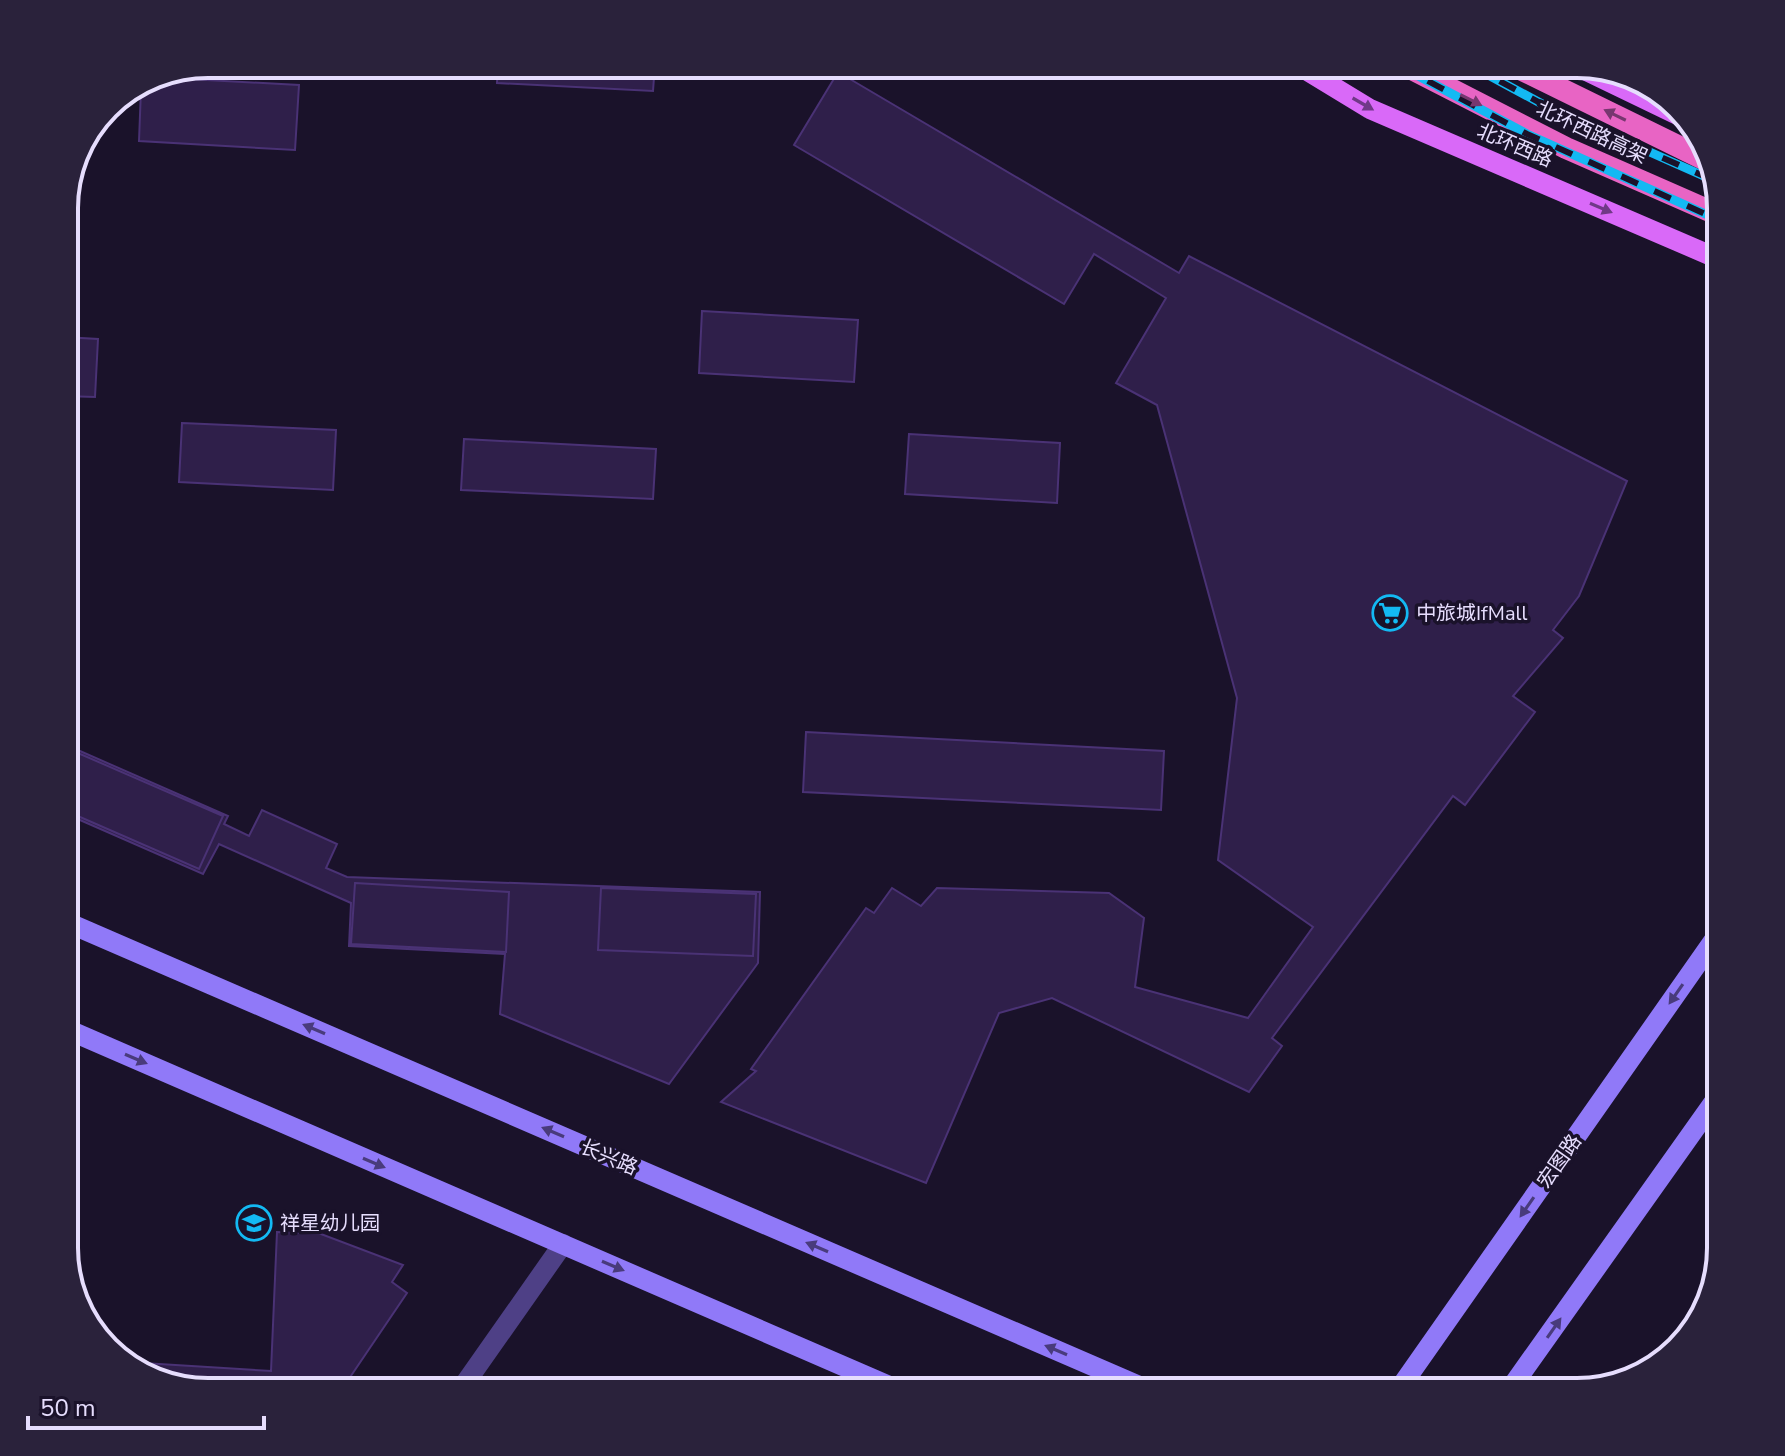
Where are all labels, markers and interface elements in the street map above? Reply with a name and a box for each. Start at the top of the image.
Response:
one-way arrow [1460,93,1483,106]
street label: 北环西路高架 [1532,95,1652,170]
one-way arrow [1352,97,1374,111]
one-way arrow [1604,109,1627,122]
street label: 北环西路 [1473,117,1557,174]
one-way arrow [1589,202,1613,215]
supermarket icon: 中旅城IfMall [1371,594,1409,632]
place label: 中旅城IfMall [1416,600,1527,627]
one-way arrow [1669,984,1684,1005]
one-way arrow [302,1023,326,1036]
one-way arrow [124,1053,148,1066]
one-way arrow [541,1126,564,1139]
street label: 宏图路 [1531,1129,1588,1194]
street label: 长兴路 [576,1133,642,1182]
one-way arrow [363,1156,386,1169]
one-way arrow [1519,1196,1535,1218]
school or university icon: 祥星幼儿园 [235,1204,273,1242]
place label: 祥星幼儿园 [280,1210,380,1237]
one-way arrow [805,1240,829,1253]
one-way arrow [601,1259,625,1273]
one-way arrow [1545,1318,1561,1339]
one-way arrow [1044,1343,1067,1356]
scale bar [28,1380,264,1430]
text: 50 m [40,1392,96,1424]

